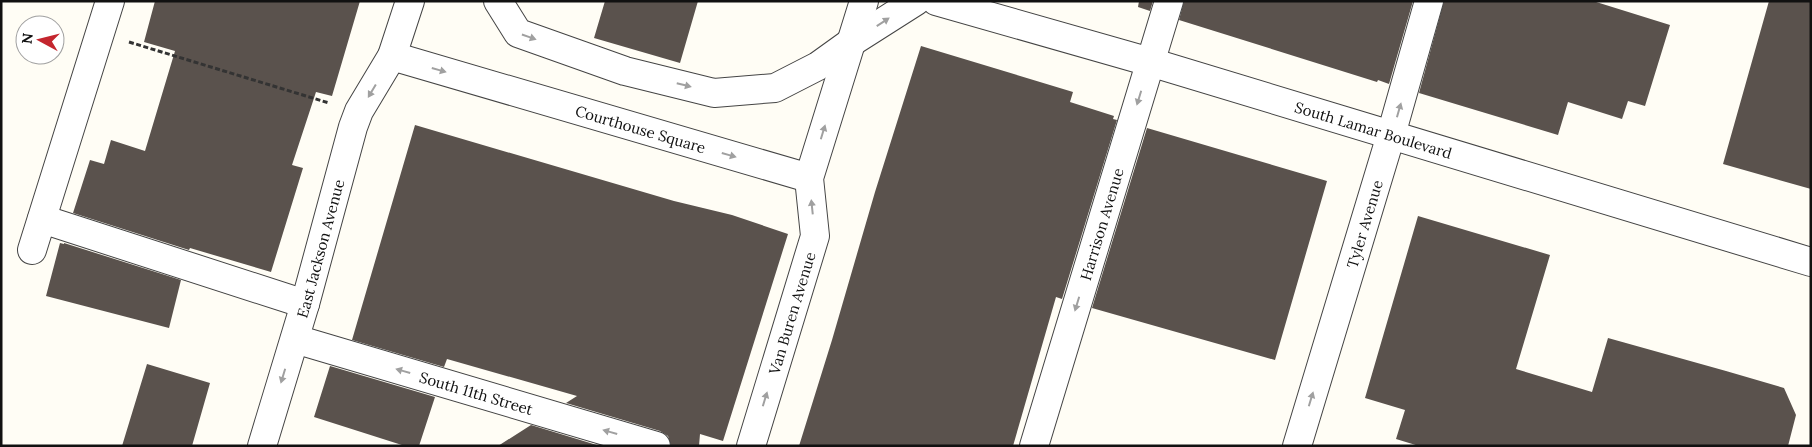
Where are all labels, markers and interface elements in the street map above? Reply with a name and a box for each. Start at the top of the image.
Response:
north arrow [15,15,65,65]
one-way arrow [877,17,890,27]
text: N [18,32,37,45]
one-way arrow [521,34,536,41]
one-way arrow [432,67,447,75]
one-way arrow [676,81,691,89]
one-way arrow [367,84,376,98]
one-way arrow [1135,91,1143,106]
street label: South Lamar Boulevard [1293,97,1454,162]
street label: Courthouse Square [573,101,708,157]
one-way arrow [1395,102,1403,117]
one-way arrow [819,124,827,139]
one-way arrow [722,151,737,159]
street label: Harrison Avenue [1075,166,1127,282]
street label: East Jackson Avenue [292,177,348,320]
street label: Tyler Avenue [1342,178,1386,270]
one-way arrow [808,199,816,215]
street label: Van Buren Avenue [764,250,819,378]
one-way arrow [1073,297,1081,312]
one-way arrow [396,366,411,374]
street label: South 11th Street [417,367,535,419]
one-way arrow [279,368,287,383]
one-way arrow [1307,391,1315,406]
one-way arrow [762,392,770,407]
one-way arrow [602,427,617,435]

